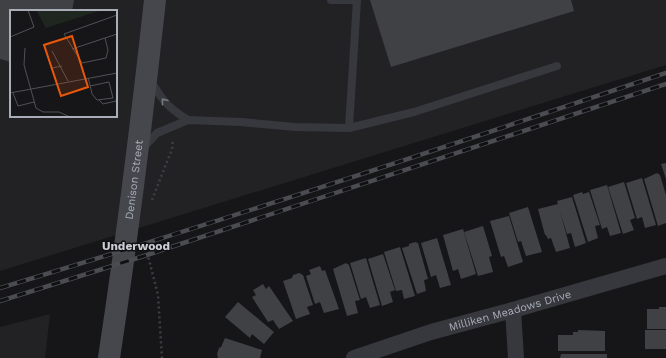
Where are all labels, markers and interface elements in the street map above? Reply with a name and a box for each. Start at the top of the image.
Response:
inset map [10,10,117,117]
one-way arrow [162,98,169,105]
street label: Denison Street [122,139,145,220]
district label: Underwood [102,239,170,253]
street label: Milliken Meadows Drive [447,287,572,333]

